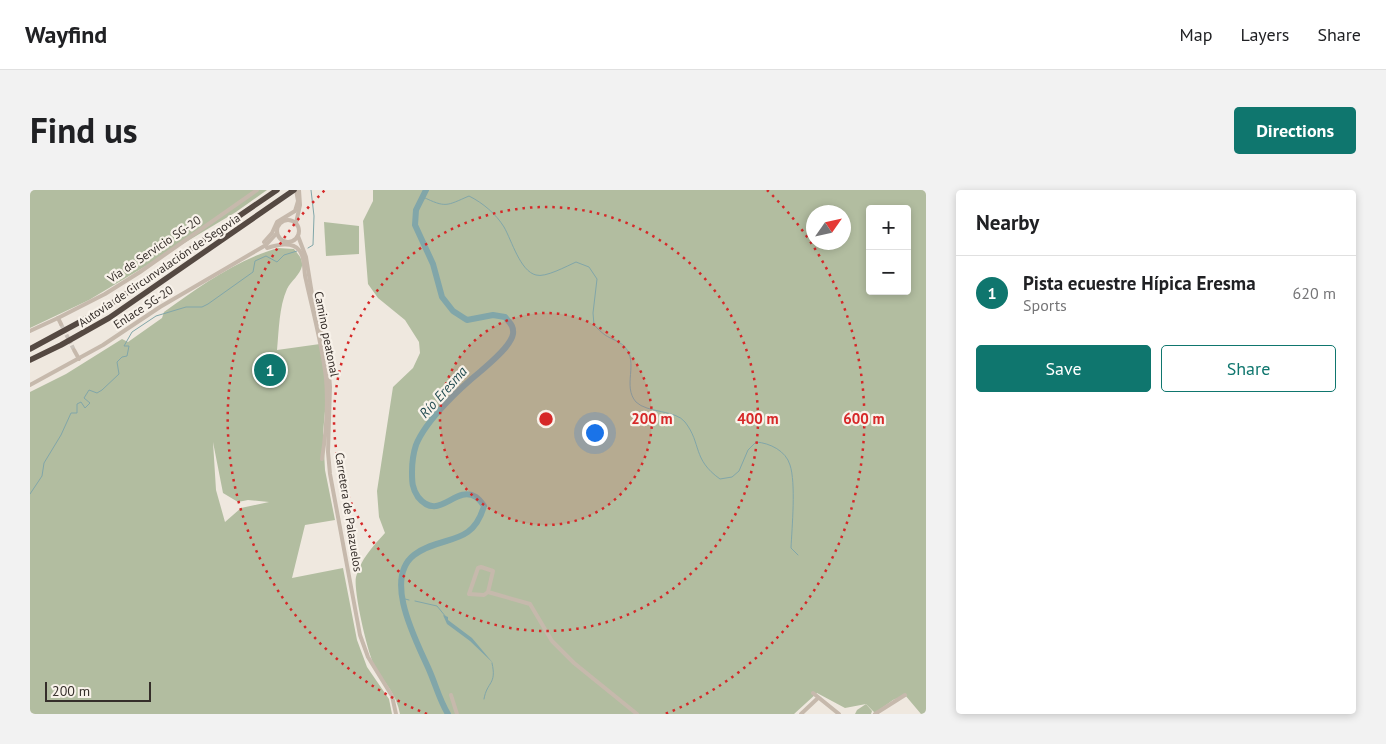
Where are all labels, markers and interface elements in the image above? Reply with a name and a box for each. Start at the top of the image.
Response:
text: Wayfind [25,19,107,50]
text: Map [1180,23,1212,46]
text: Layers [1240,23,1289,46]
text: Share [1317,23,1361,46]
text: Find us [30,107,138,153]
button: Directions [1234,107,1356,154]
north arrow [806,205,851,250]
map controls [866,205,911,295]
button: + [866,205,911,250]
text: Nearby [976,209,1039,236]
street label: Autovía de Circunvalación de Segovia [75,210,243,330]
street label: Vía de Servicio SG-20 [104,212,204,286]
button: − [866,250,911,295]
text: Pista ecuestre Hípica Eresma [1023,271,1256,295]
street label: Enlace SG-20 [110,282,176,332]
text: 1 [987,283,997,303]
text: 620 m [1293,283,1336,303]
street label: Camino peatonal [311,290,343,378]
text: Sports [1023,295,1067,315]
button: Save [976,345,1151,392]
button: Share [1161,345,1336,392]
pin: 1 [254,351,286,389]
water label: Río Eresma [415,362,471,422]
text: 200 m [631,409,673,428]
text: 400 m [737,409,779,428]
text: 600 m [843,409,885,428]
centre of rings [537,410,555,428]
your location [582,420,608,446]
street label: Carretera de Palazuelos [332,451,366,573]
scale bar [45,679,151,702]
text: 200 m [52,682,90,700]

